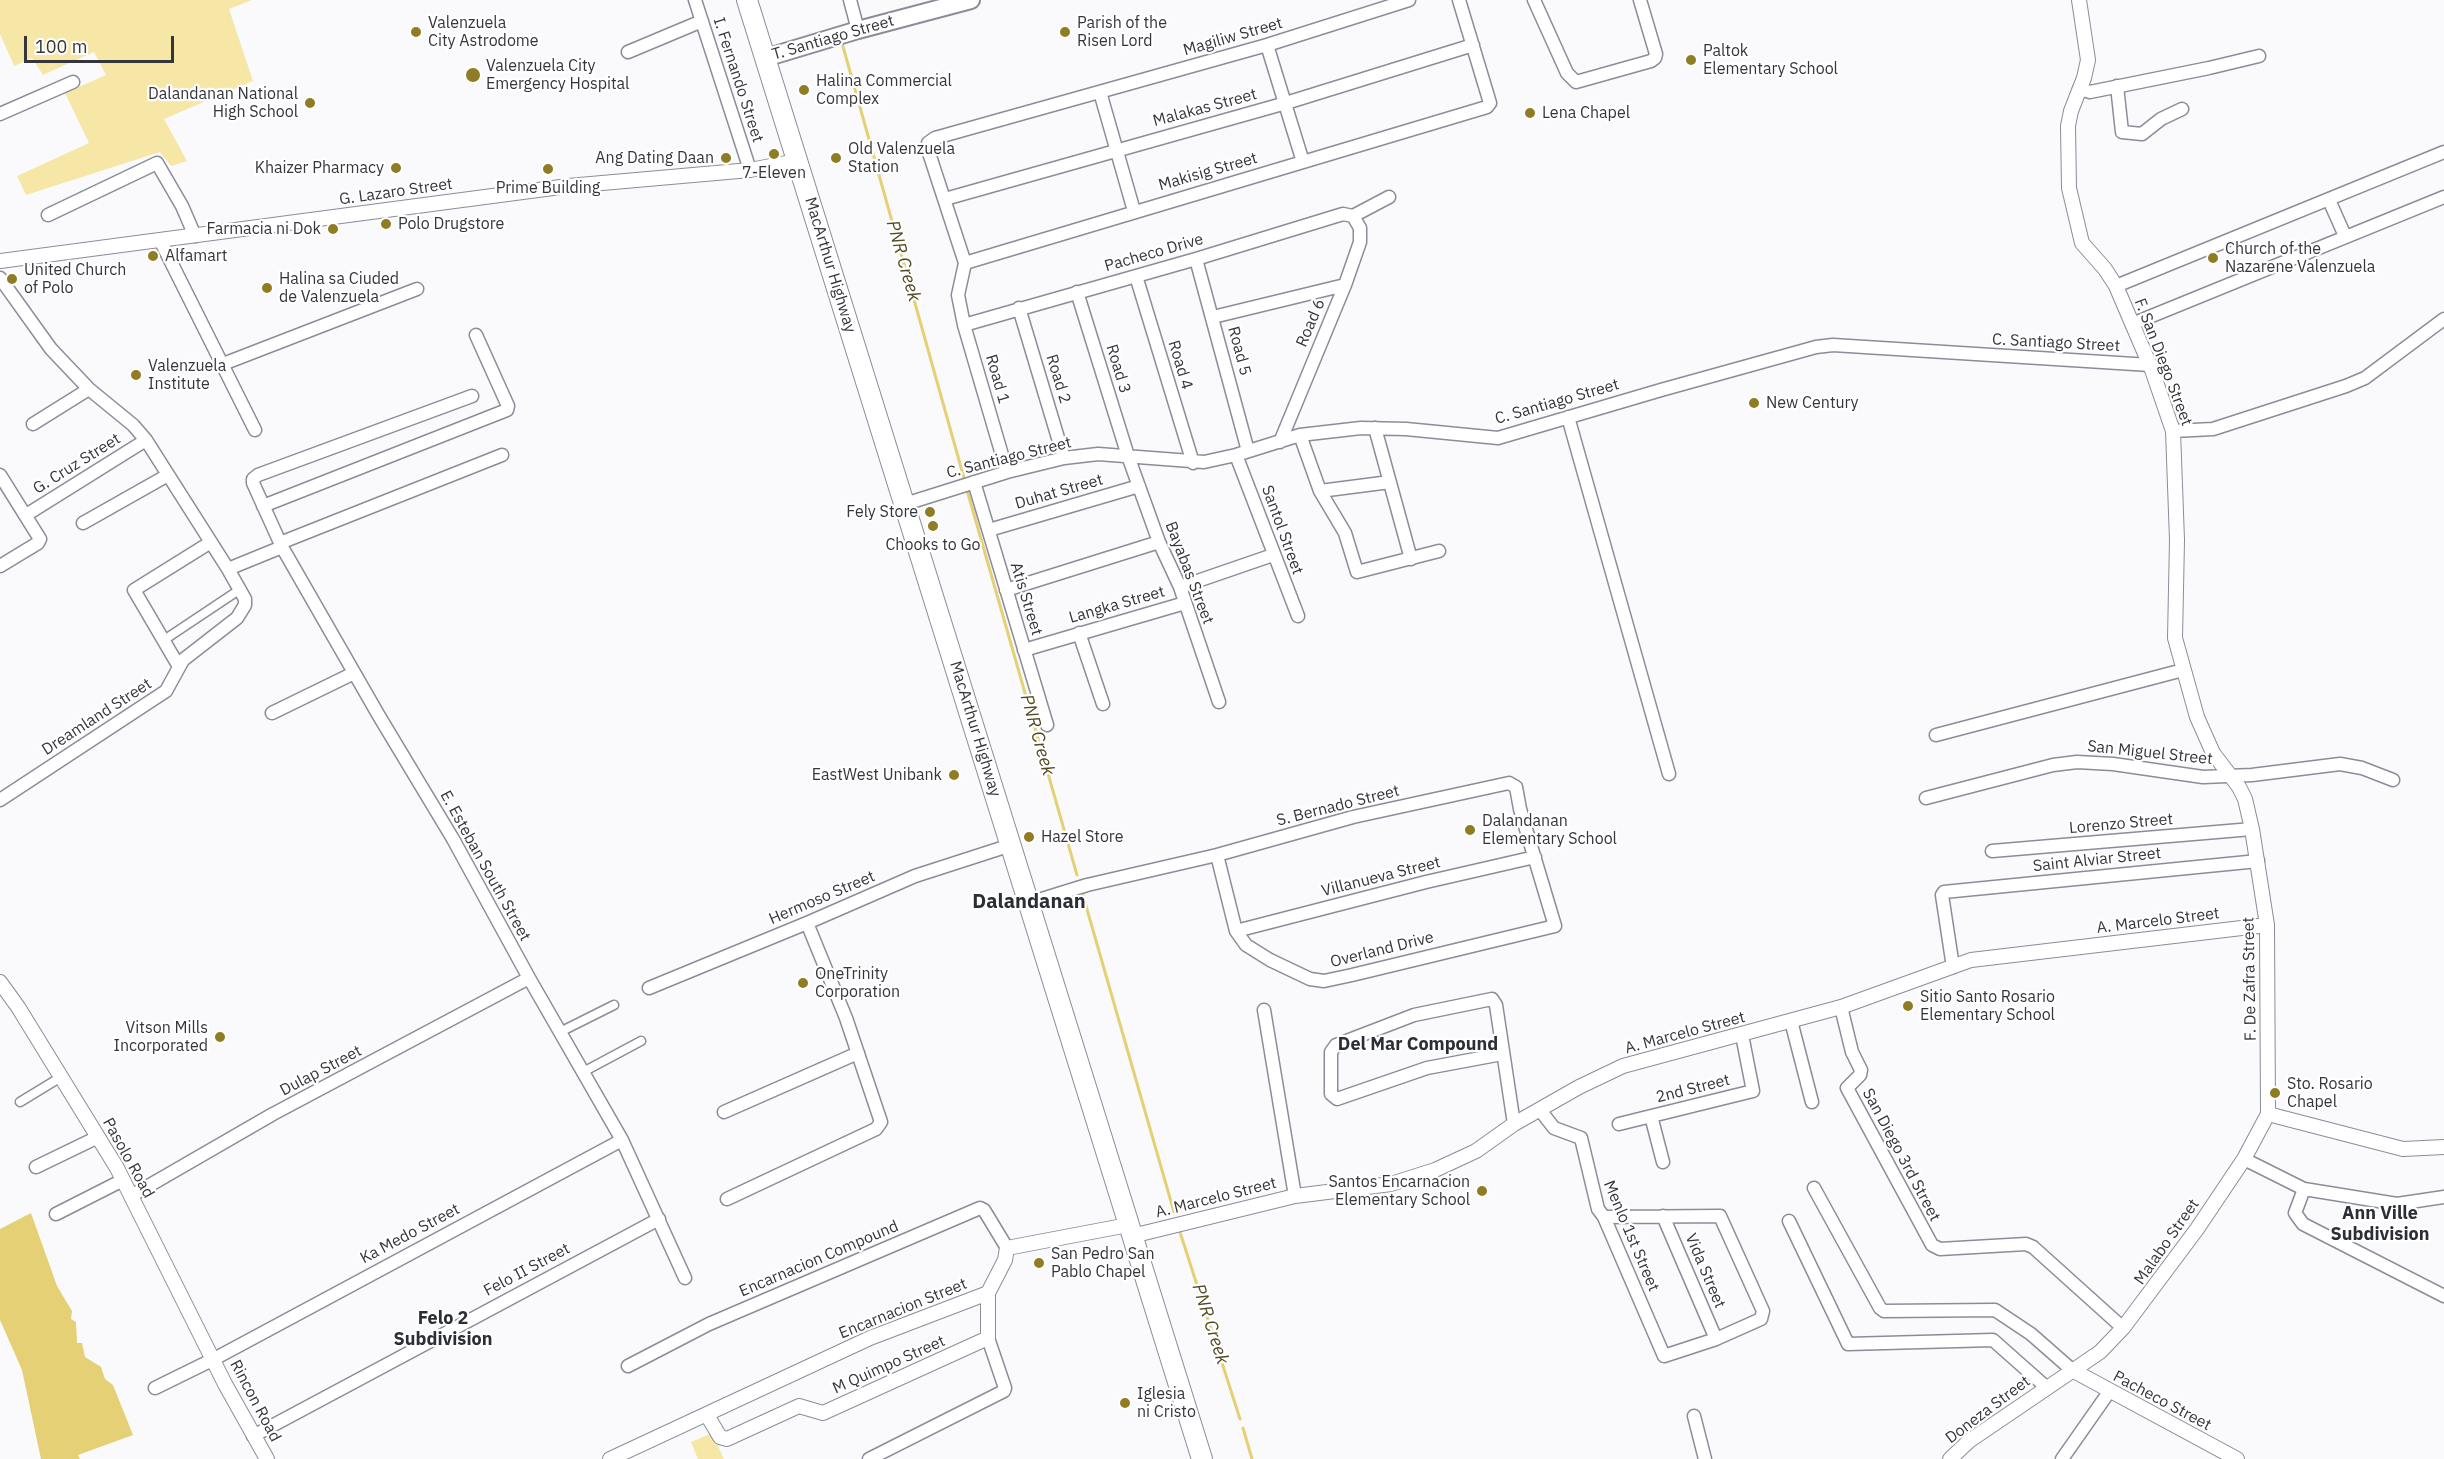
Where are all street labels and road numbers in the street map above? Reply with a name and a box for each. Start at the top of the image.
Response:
street label: T. Santiago Street [770,11,896,65]
street label: Magiliw Street [1181,14,1285,60]
street label: I. Fernando Street [709,15,767,145]
street label: Malakas Street [1151,85,1259,131]
street label: Makisig Street [1156,149,1260,195]
street label: G. Lazaro Street [338,175,454,209]
street label: MacArthur Highway [800,195,860,335]
street label: Pacheco Drive [1102,230,1206,276]
street label: Road 6 [1292,296,1330,350]
street label: F. San Diego Street [2130,296,2196,428]
street label: Road 5 [1223,324,1255,378]
street label: C. Santiago Street [1992,330,2120,356]
street label: Road 4 [1163,338,1197,392]
street label: Road 3 [1101,342,1135,396]
street label: Road 1 [981,352,1013,406]
street label: Road 2 [1041,352,1075,406]
street label: C. Santiago Street [1493,375,1621,429]
street label: G. Cruz Street [30,430,124,498]
street label: C. Santiago Street [945,433,1073,483]
street label: Duhat Street [1013,470,1105,514]
street label: Santol Street [1257,483,1307,577]
street label: Bayabas Street [1161,519,1217,627]
street label: Atis Street [1006,560,1046,638]
street label: Langka Street [1067,582,1167,628]
street label: MacArthur Highway [945,659,1005,799]
street label: Dreamland Street [39,674,155,760]
street label: San Miguel Street [2086,737,2214,769]
street label: S. Bernado Street [1275,781,1401,831]
street label: E. Esteban South Street [436,787,534,945]
street label: Lorenzo Street [2068,810,2174,838]
street label: Saint Alviar Street [2032,844,2162,876]
street label: Villanueva Street [1320,853,1442,901]
street label: Hermoso Street [766,867,878,929]
street label: A. Marcelo Street [2095,904,2221,938]
street label: F. De Zafra Street [2239,917,2261,1041]
street label: Overland Drive [1328,928,1436,972]
street label: A. Marcelo Street [1623,1008,1747,1058]
street label: Dulap Street [277,1041,365,1101]
street label: 2nd Street [1654,1071,1732,1107]
street label: San Diego 3rd Street [1858,1085,1944,1225]
street label: Pasolo Road [98,1115,158,1201]
street label: A. Marcelo Street [1154,1174,1278,1222]
street label: Menlo 1st Street [1599,1178,1663,1294]
street label: Malabo Street [2130,1195,2204,1289]
street label: Ka Medo Street [357,1200,463,1268]
street label: Encarnacion Compound [737,1217,901,1301]
street label: Vida Street [1681,1231,1729,1311]
street label: Felo II Street [481,1239,573,1301]
street label: Encarnacion Street [836,1275,970,1343]
street label: M Quimpo Street [830,1332,948,1398]
street label: Rincon Road [225,1357,285,1445]
street label: Pacheco Street [2110,1367,2214,1435]
street label: Doneza Street [1942,1372,2034,1448]

